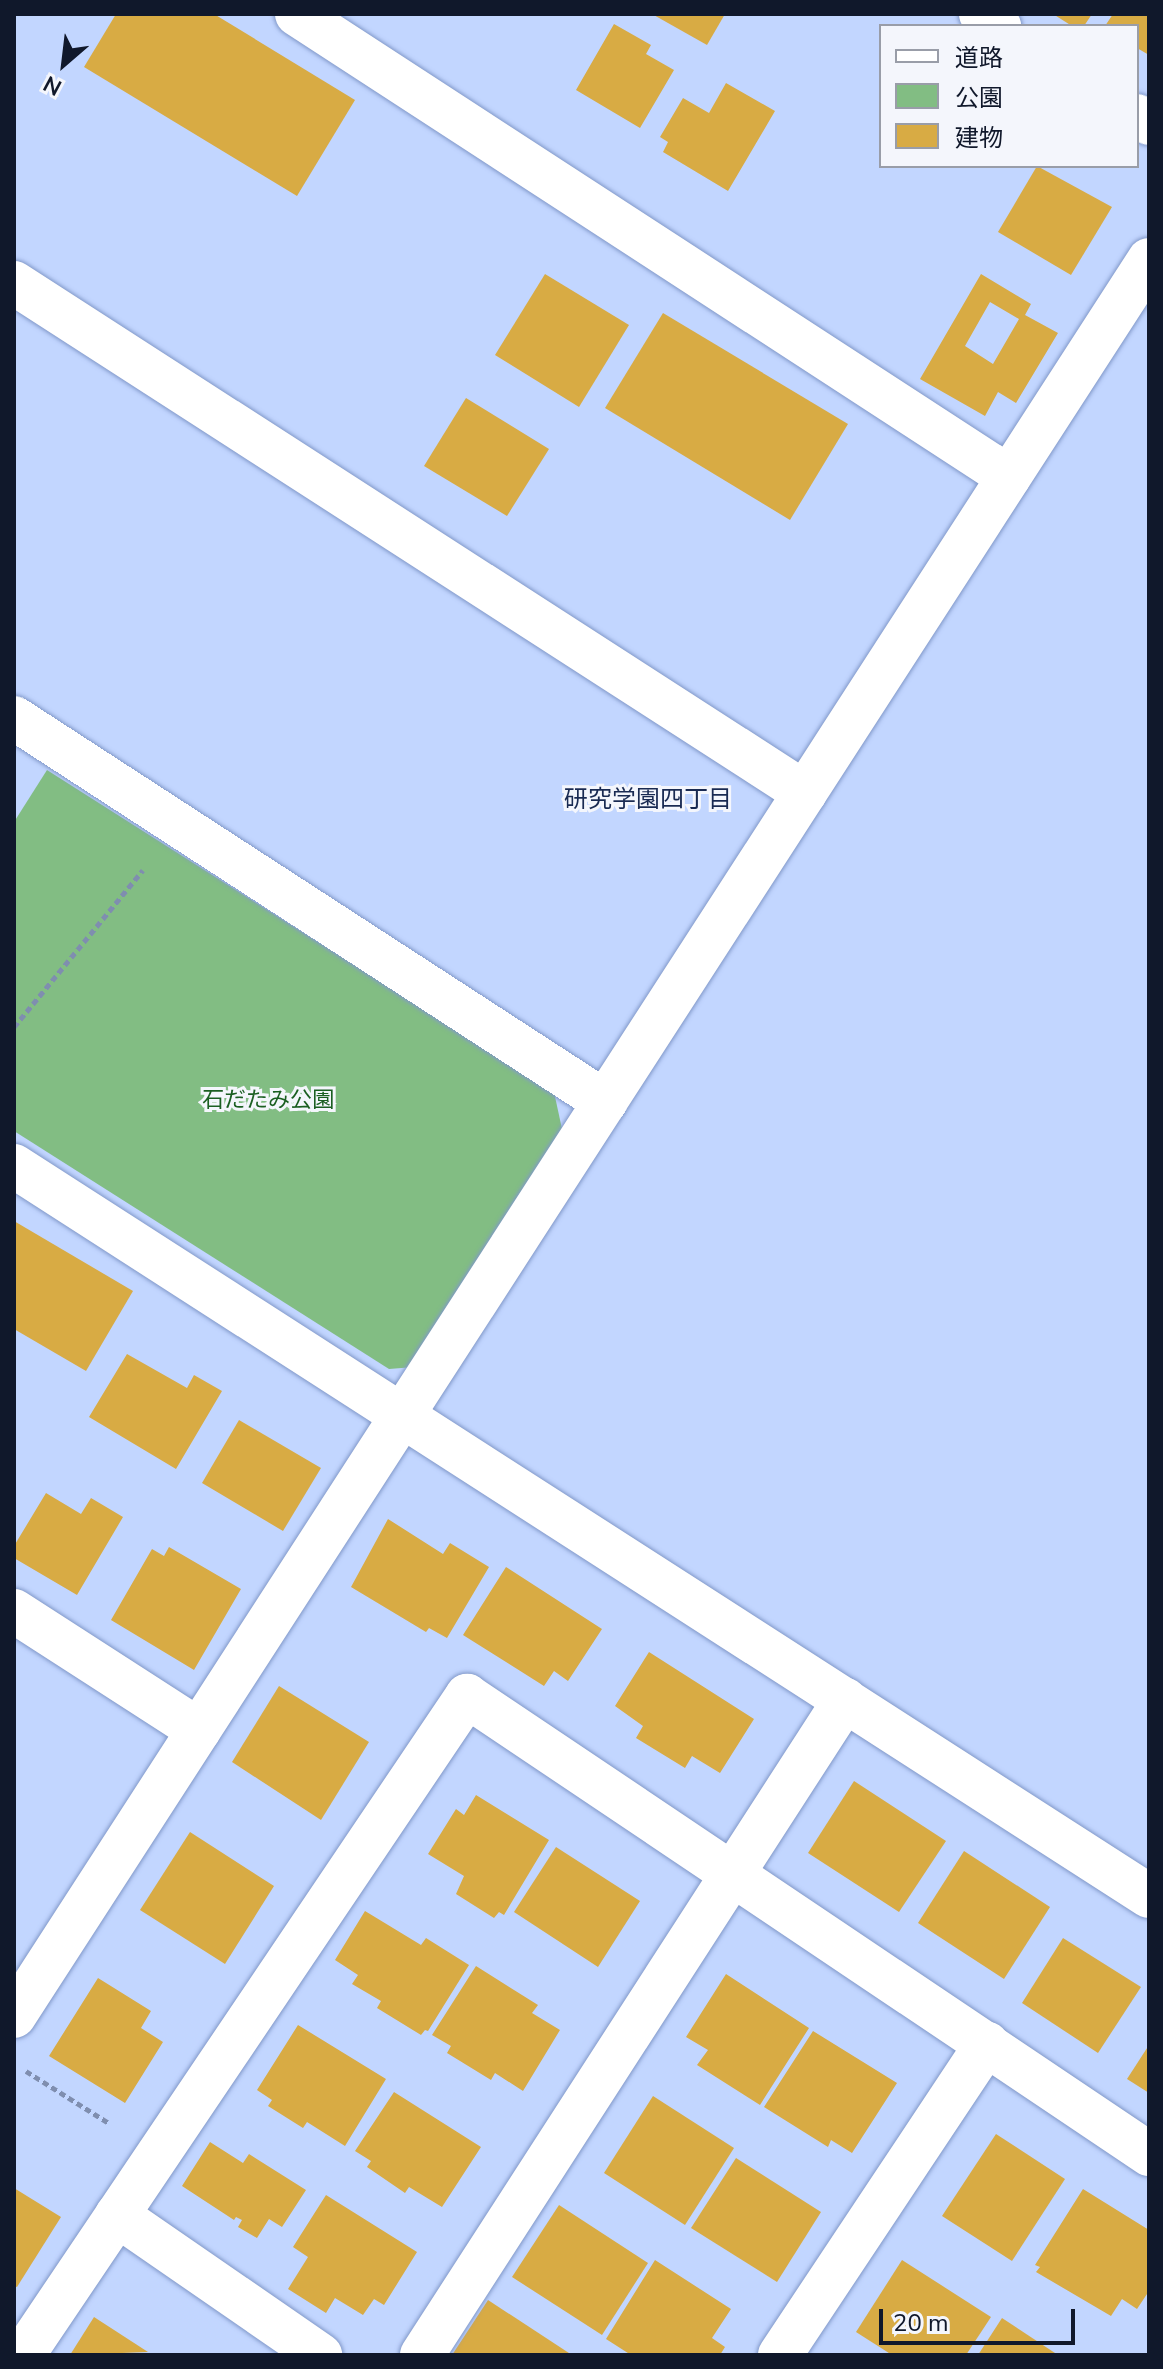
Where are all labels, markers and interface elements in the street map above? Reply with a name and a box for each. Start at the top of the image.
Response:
north arrow [24,24,104,104]
legend [879,24,1139,168]
text: 道路 [955,42,1003,74]
text: N [38,68,67,102]
text: 公園 [955,82,1003,114]
text: 建物 [955,122,1003,154]
district label: 研究学園四丁目 [564,786,732,814]
park label: 石だたみ公園 [202,1088,334,1114]
scale bar [883,2293,1079,2343]
text: 20 m [893,2307,949,2339]

